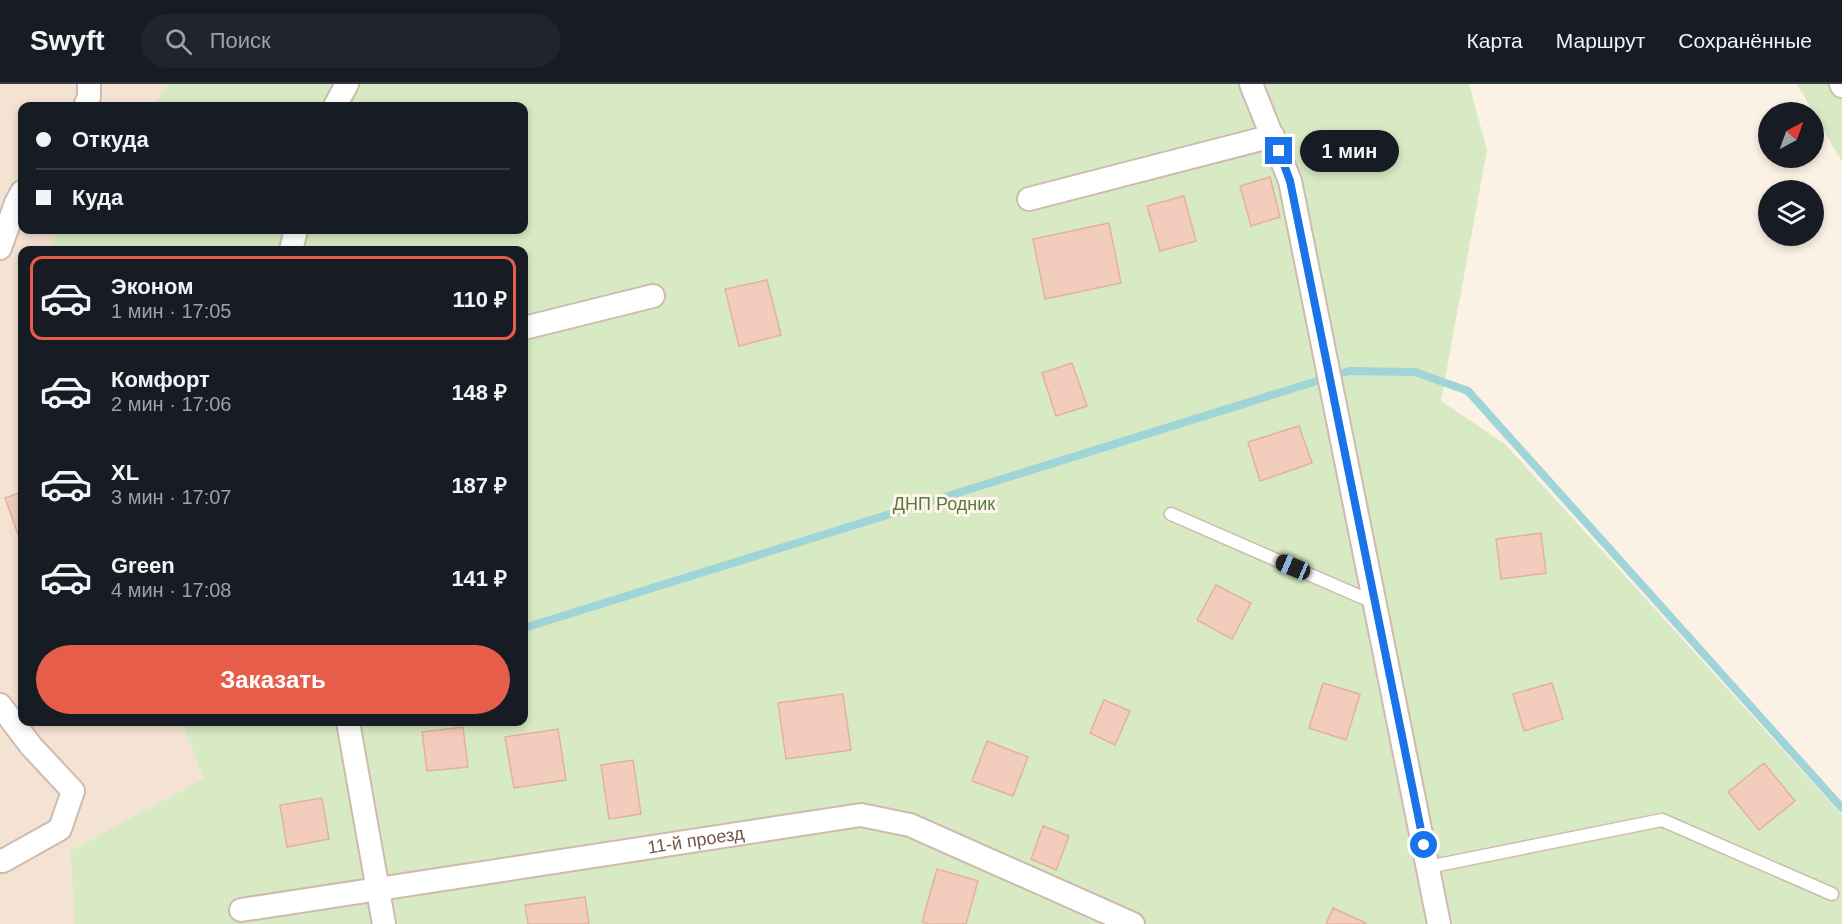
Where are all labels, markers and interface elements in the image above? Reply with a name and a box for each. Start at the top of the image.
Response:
search box [141,14,561,68]
text: Swyft [30,25,105,56]
icon: search [162,25,195,58]
text: Поиск [210,28,271,53]
text: Карта [1467,29,1523,52]
text: Маршрут [1556,29,1645,52]
text: Сохранённые [1678,29,1812,52]
north arrow [1758,102,1824,168]
map controls [1758,102,1824,246]
text: Откуда [72,127,149,152]
callout: 1 мин [1300,130,1399,172]
route end [1265,137,1292,164]
text: 1 мин [1322,140,1377,162]
button: layers [1758,180,1824,246]
text: Куда [72,185,123,210]
icon: car [39,271,93,325]
text: Эконом [111,274,194,299]
text: 110 ₽ [453,287,507,312]
text: 1 мин · 17:05 [111,300,231,322]
icon: car [39,364,93,418]
text: Комфорт [111,367,210,392]
text: 148 ₽ [451,380,507,405]
text: 2 мин · 17:06 [111,393,231,415]
icon: car [39,457,93,511]
text: XL [111,460,139,485]
text: 187 ₽ [451,473,507,498]
text: 3 мин · 17:07 [111,486,231,508]
park label: ДНП Родник [893,494,995,514]
icon: car [39,550,93,604]
car [1273,552,1313,582]
text: Green [111,553,175,578]
text: 141 ₽ [451,566,507,591]
text: 4 мин · 17:08 [111,579,231,601]
button: Заказать [36,645,510,714]
street label: 11-й проезд [646,823,746,858]
route start [1410,831,1437,858]

